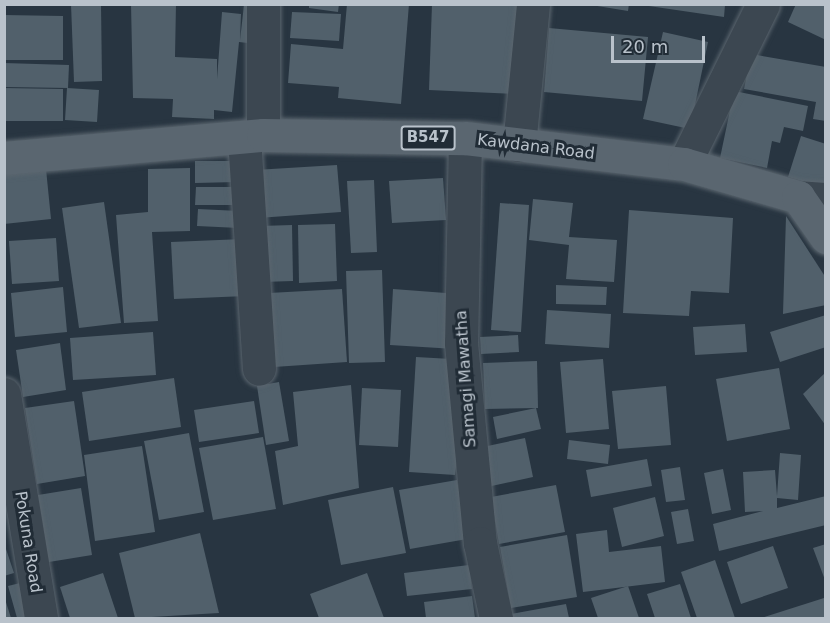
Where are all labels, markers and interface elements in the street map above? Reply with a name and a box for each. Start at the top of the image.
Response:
scale bar [614,24,708,62]
text: 20 m [622,36,668,57]
road number: B547 [400,126,456,150]
street label: Kawdana Road [476,130,596,164]
street label: Samagi Mawatha [452,310,480,448]
street label: Pokuna Road [10,490,46,594]

